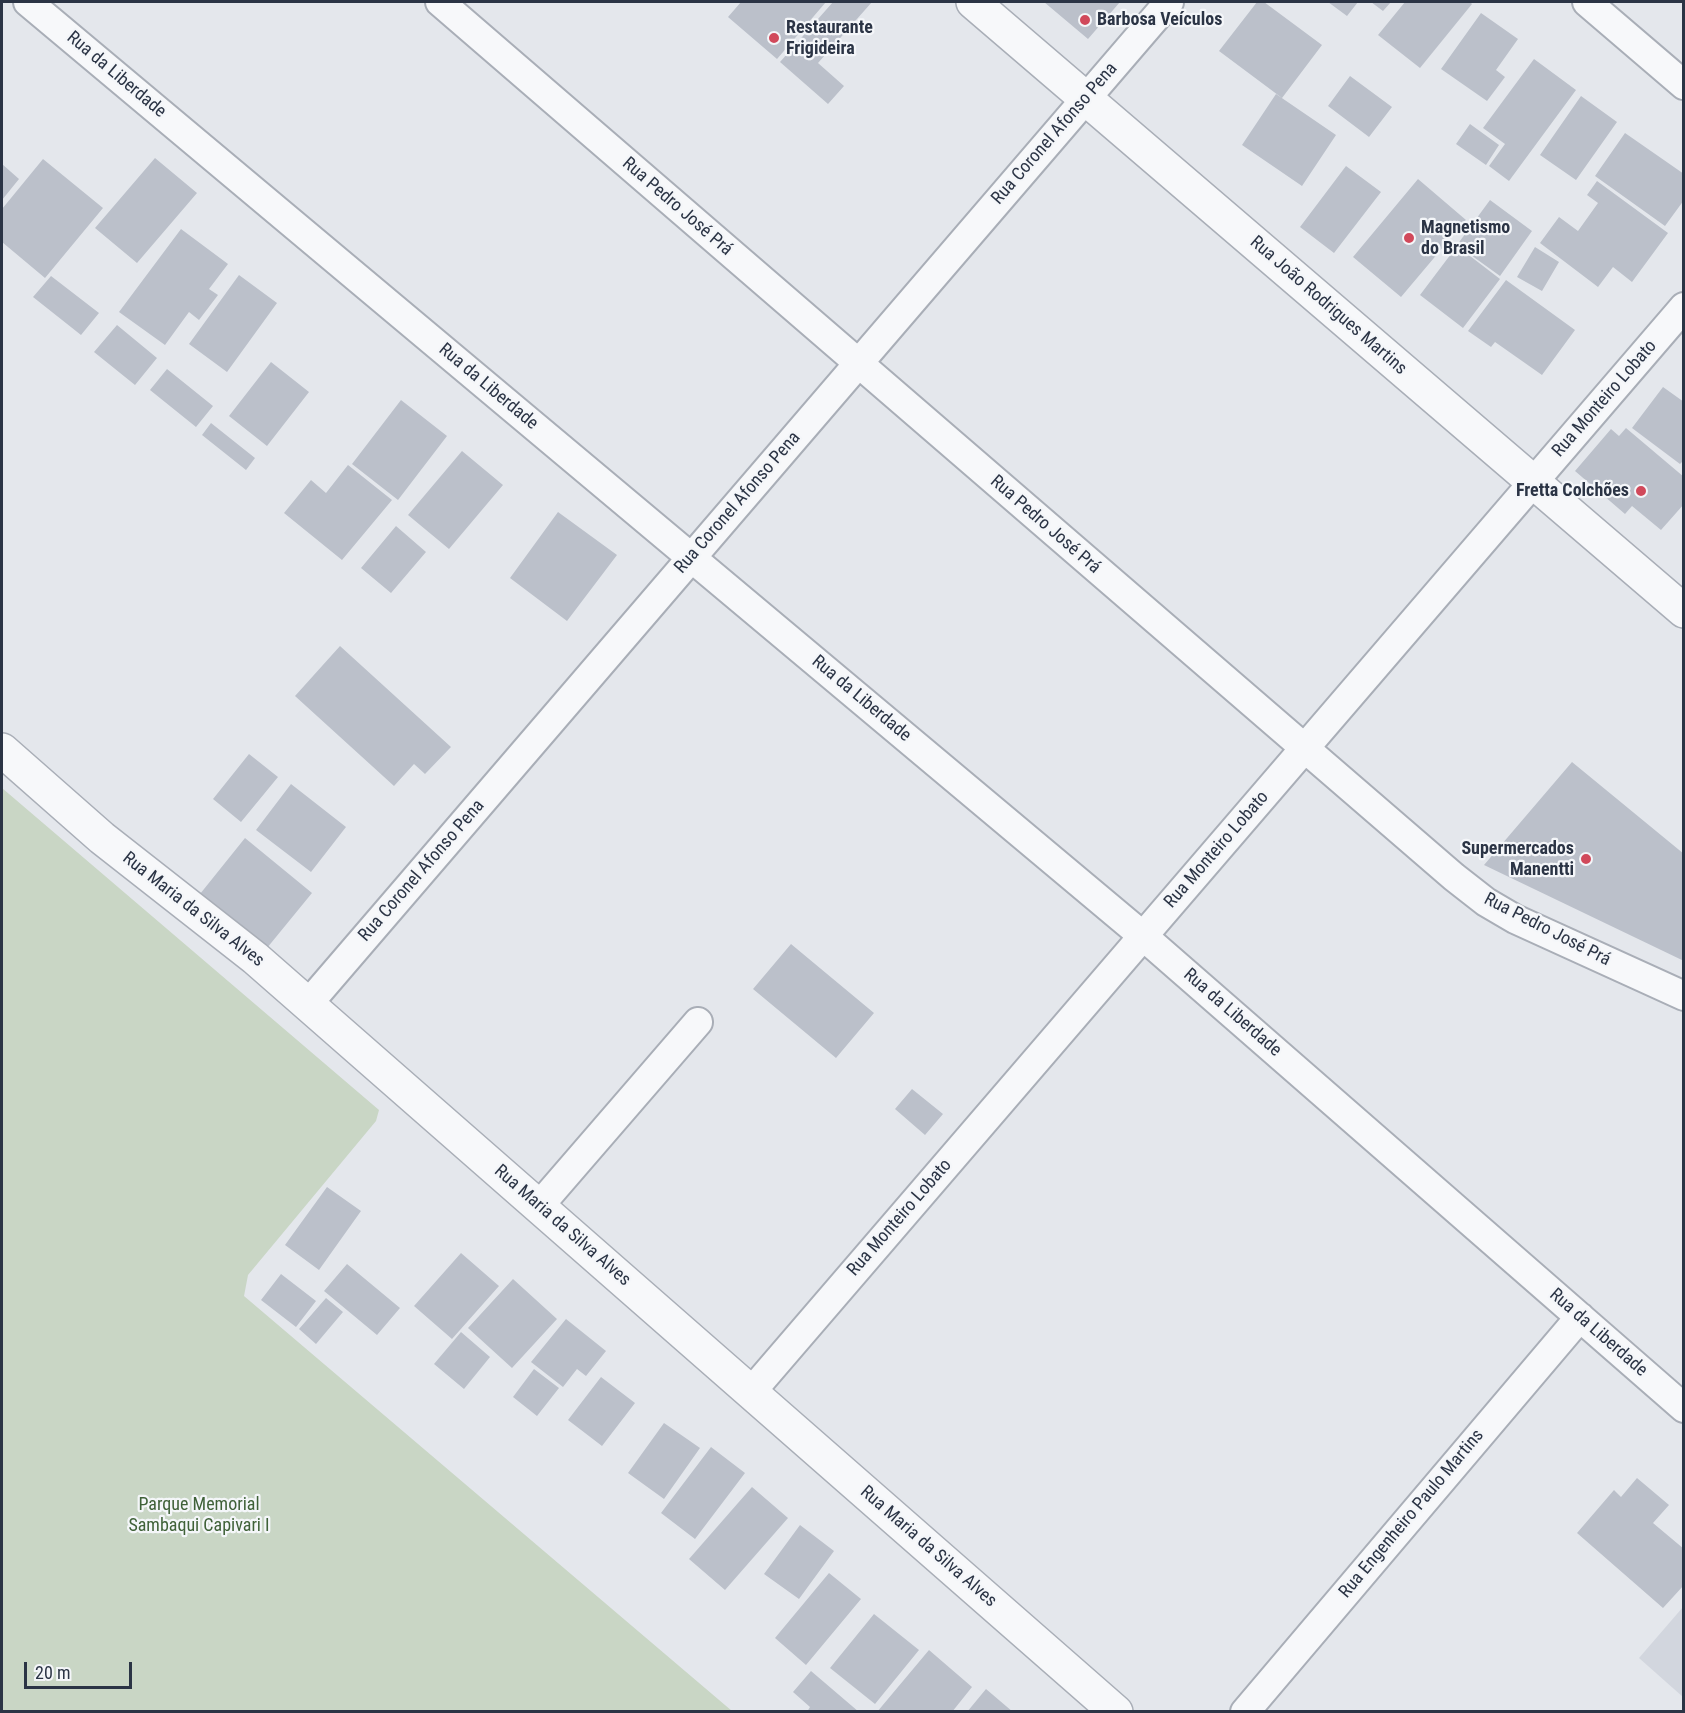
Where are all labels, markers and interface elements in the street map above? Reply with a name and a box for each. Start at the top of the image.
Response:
place label: Barbosa Veículos [1097,9,1222,31]
marker: Barbosa Veículos [1078,13,1092,27]
place label: Restaurante Frigideira [786,17,873,60]
street label: Rua da Liberdade [62,27,170,123]
marker: Restaurante Frigideira [767,31,781,45]
street label: Rua Coronel Afonso Pena [988,59,1122,209]
street label: Rua Pedro José Prá [617,153,737,261]
place label: Magnetismo do Brasil [1421,217,1510,260]
marker: Magnetismo do Brasil [1402,231,1416,245]
street label: Rua João Rodrigues Martins [1245,232,1411,380]
street label: Rua Monteiro Lobato [1548,336,1662,462]
street label: Rua da Liberdade [434,339,542,435]
street label: Rua Coronel Afonso Pena [671,428,805,578]
street label: Rua Pedro José Prá [985,471,1105,579]
place label: Fretta Colchões [1516,480,1629,502]
marker: Fretta Colchões [1634,484,1648,498]
street label: Rua da Liberdade [807,651,915,747]
street label: Rua Monteiro Lobato [1160,787,1274,913]
street label: Rua Coronel Afonso Pena [355,796,489,946]
place label: Supermercados Manentti [1461,838,1574,880]
street label: Rua Maria da Silva Alves [118,848,268,972]
marker: Supermercados Manentti [1579,852,1593,866]
street label: Rua Pedro José Prá [1480,889,1614,971]
street label: Rua da Liberdade [1179,965,1285,1061]
street label: Rua Monteiro Lobato [843,1155,957,1281]
street label: Rua Maria da Silva Alves [489,1161,635,1291]
street label: Rua da Liberdade [1545,1285,1651,1381]
street label: Rua Engenheiro Paulo Martins [1335,1425,1489,1603]
street label: Rua Maria da Silva Alves [855,1482,1001,1612]
park label: Parque Memorial Sambaqui Capivari I [128,1494,270,1537]
scale bar [27,1650,135,1688]
text: 20 m [35,1662,70,1683]

